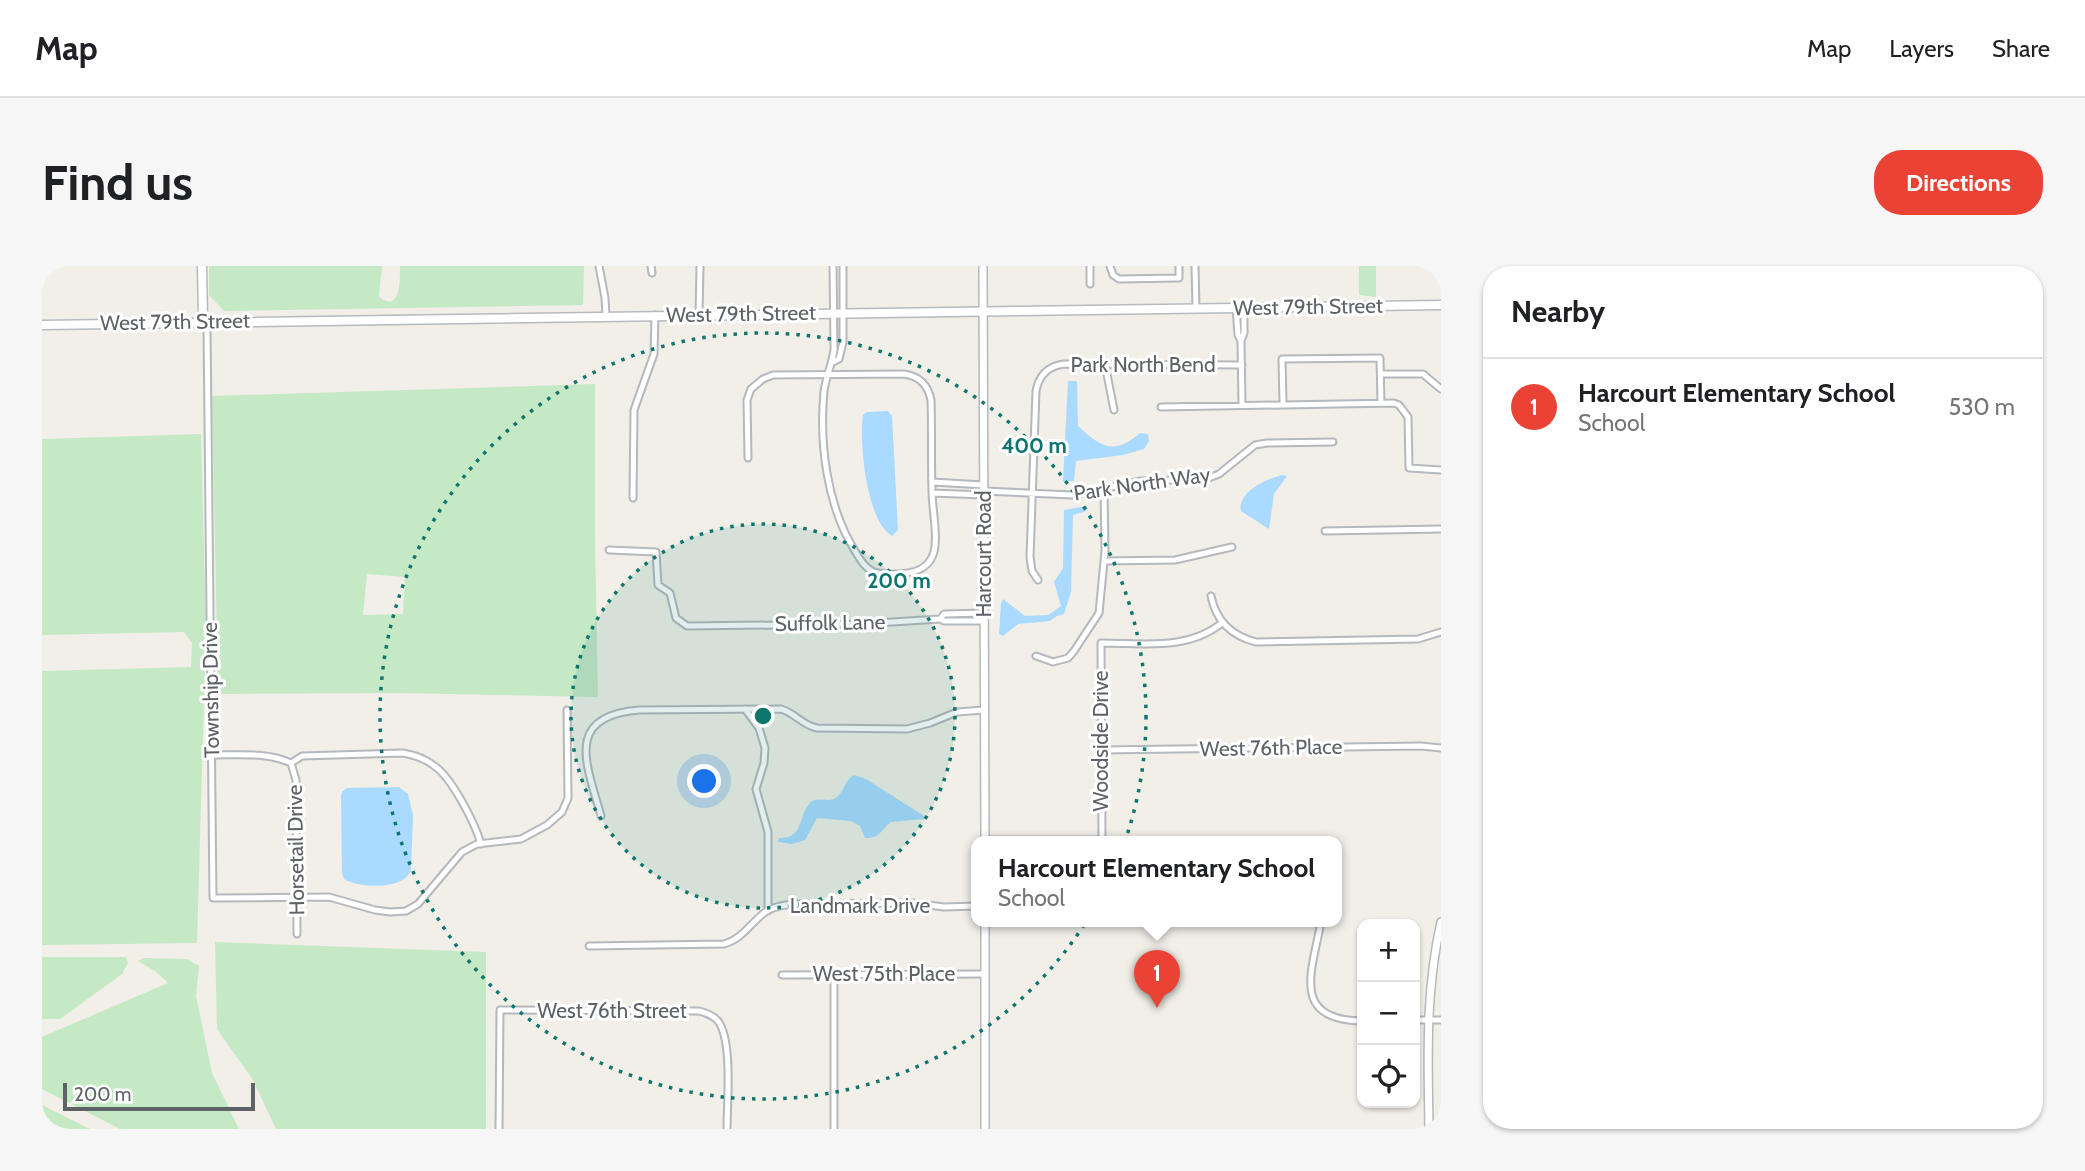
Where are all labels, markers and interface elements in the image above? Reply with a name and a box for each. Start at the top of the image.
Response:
text: Map [35,28,98,68]
text: Map [1807,34,1851,63]
text: Layers [1889,34,1954,63]
text: Share [1992,34,2050,63]
button: Directions [1874,150,2043,215]
text: Find us [42,153,193,212]
street label: West 79th Street [1233,293,1383,320]
text: Nearby [1511,293,1605,330]
street label: West 79th Street [666,300,816,327]
street label: West 79th Street [100,308,250,335]
street label: Park North Bend [1070,352,1216,377]
text: Harcourt Elementary School [1578,377,1895,409]
text: 1 [1530,393,1538,421]
text: 530 m [1949,393,2015,421]
text: School [1578,409,1645,437]
text: 400 m [1001,433,1067,458]
street label: Park North Way [1072,461,1212,505]
street label: Harcourt Road [971,491,996,618]
text: 200 m [867,568,931,593]
street label: Suffolk Lane [774,609,886,636]
street label: Township Drive [197,622,224,758]
street label: Woodside Drive [1088,670,1113,812]
centre of rings [751,704,775,728]
street label: West 76th Place [1200,734,1343,761]
your location [687,764,721,798]
street label: Horsetail Drive [282,784,309,915]
popup [971,836,1342,927]
text: Harcourt Elementary School [998,852,1315,884]
text: School [998,884,1065,912]
street label: Landmark Drive [790,893,930,918]
map controls [1357,919,1420,1108]
button: + [1357,919,1420,982]
pin: 1 [1134,950,1180,1008]
street label: West 75th Place [813,961,955,986]
button: − [1357,982,1420,1045]
street label: West 76th Street [537,998,687,1023]
button: locate [1357,1045,1420,1108]
scale bar [63,1080,256,1112]
text: 200 m [74,1083,131,1106]

